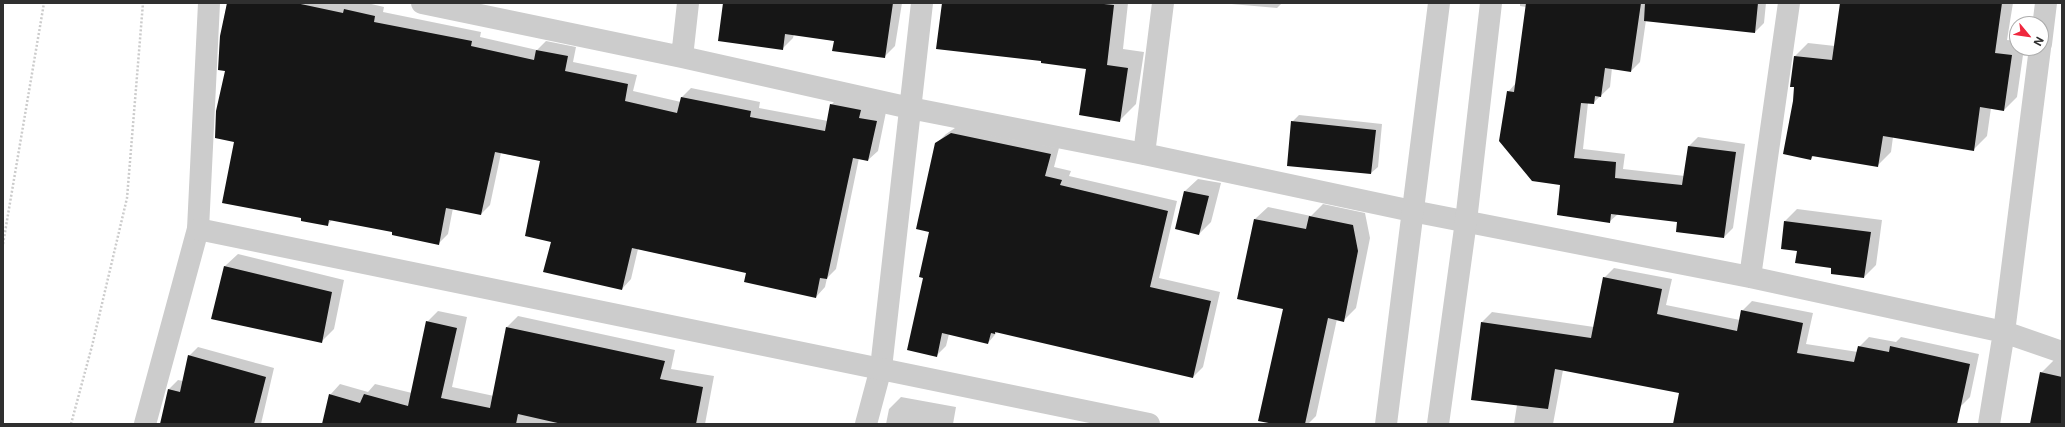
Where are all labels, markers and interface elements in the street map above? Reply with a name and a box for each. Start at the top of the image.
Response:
north arrow [2009,16,2049,56]
text: N [2030,34,2047,48]

